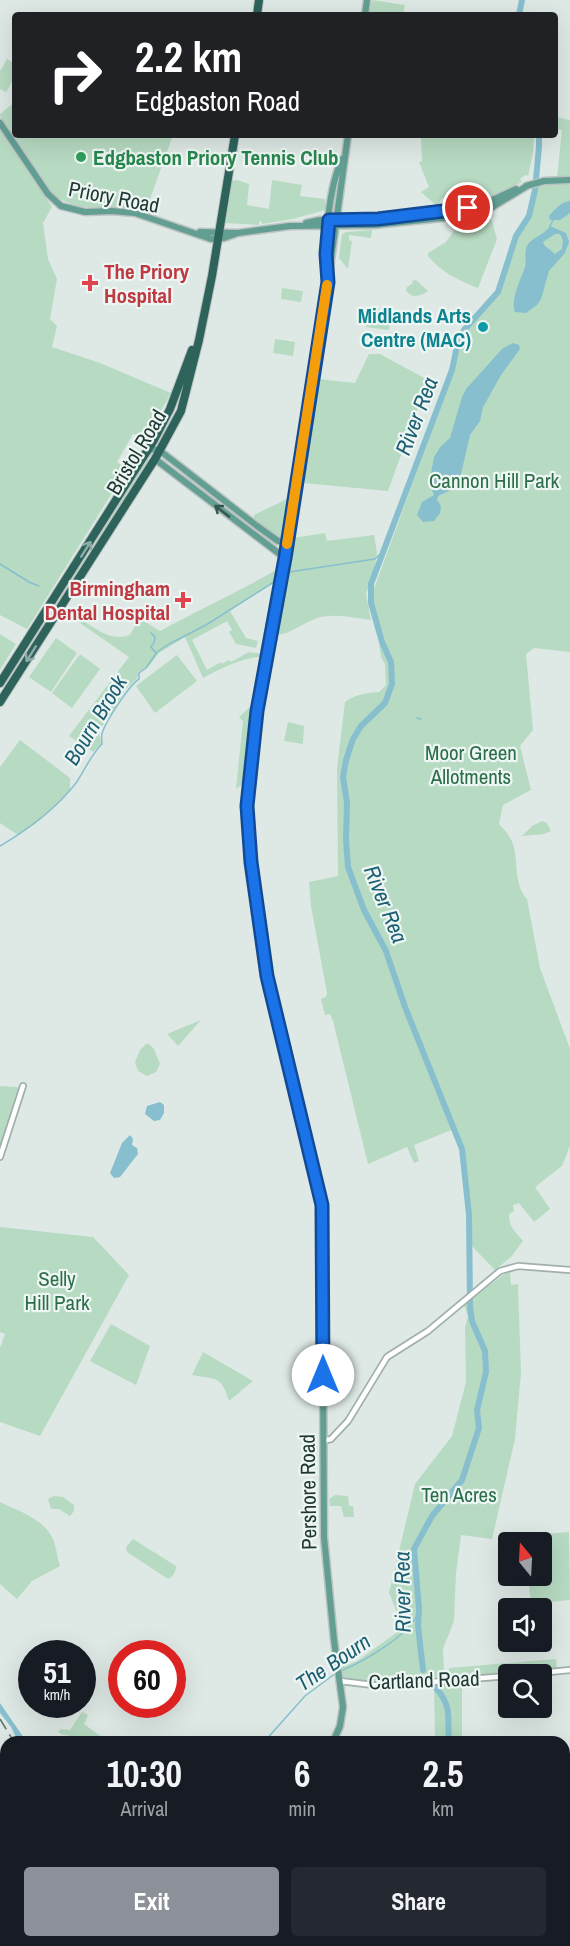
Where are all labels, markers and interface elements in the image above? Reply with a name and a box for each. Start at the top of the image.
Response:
text: 2.2 km [135,29,242,85]
icon: right [36,36,114,114]
text: Edgbaston Road [135,83,300,119]
place label: Edgbaston Priory Tennis Club [93,143,339,172]
marker: Edgbaston Priory Tennis Club [74,150,88,164]
street label: Priory Road [66,174,162,220]
pin [442,182,493,233]
icon: arrive [451,191,484,224]
place label: The Priory Hospital [104,257,190,310]
marker: The Priory Hospital [81,274,99,292]
place label: Midlands Arts Centre (MAC) [358,301,471,354]
marker: Midlands Arts Centre (MAC) [476,320,490,334]
water label: River Rea [387,373,445,459]
street label: Bristol Road [99,404,173,500]
park label: Cannon Hill Park [429,466,559,495]
one-way arrow [214,504,230,517]
one-way arrow [80,541,92,558]
place label: Birmingham Dental Hospital [45,574,170,627]
marker: Birmingham Dental Hospital [174,591,192,609]
one-way arrow [24,645,37,662]
water label: Bourn Brook [56,668,134,771]
park label: Moor Green Allotments [425,738,517,791]
water label: River Rea [357,861,415,947]
park label: Selly Hill Park [24,1264,90,1317]
position arrow [291,1343,355,1407]
street label: Pershore Road [292,1434,324,1550]
park label: Ten Acres [421,1480,497,1509]
north arrow [498,1532,552,1586]
map controls [498,1532,552,1718]
water label: River Rea [386,1551,418,1633]
button: sound [498,1598,552,1652]
water label: The Bourn [290,1626,376,1698]
speed limit sign: 60 [108,1640,186,1718]
text: 51 [43,1652,71,1692]
street label: Cartland Road [368,1664,480,1696]
button: search [498,1664,552,1718]
text: km/h [44,1684,70,1705]
text: 10:30 [107,1750,182,1798]
text: 6 [294,1750,310,1798]
text: 2.5 [422,1750,463,1798]
text: Arrival [121,1795,168,1822]
text: min [289,1795,316,1822]
text: km [432,1795,454,1822]
button: Exit [24,1867,279,1936]
button: Share [291,1867,546,1936]

